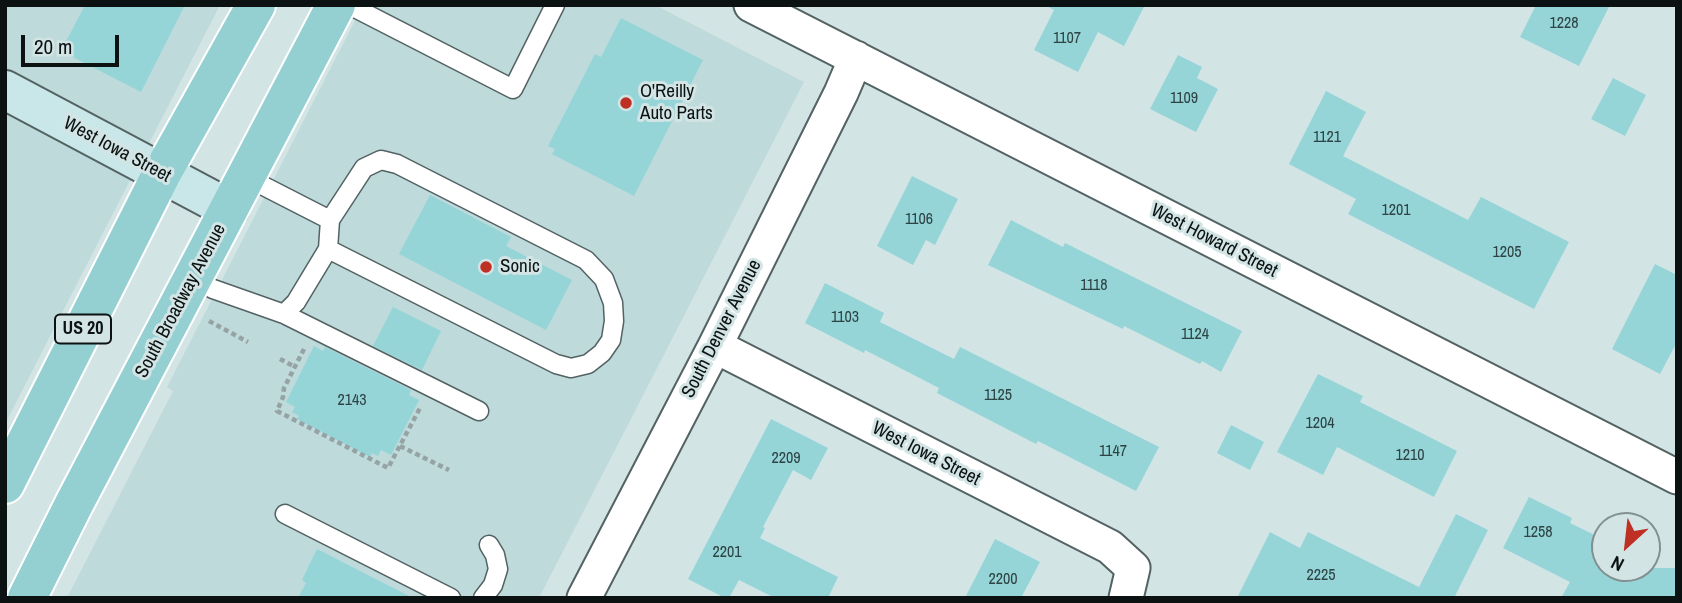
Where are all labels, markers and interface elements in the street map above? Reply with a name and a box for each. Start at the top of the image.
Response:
house number: 1228 [1549,14,1579,34]
scale bar [24,21,122,65]
house number: 1107 [1053,29,1081,49]
text: 20 m [34,32,72,61]
place label: O'Reilly Auto Parts [640,81,713,125]
house number: 1109 [1170,89,1198,109]
marker: O'Reilly Auto Parts [618,95,634,111]
street label: West Iowa Street [59,112,175,188]
house number: 1121 [1313,128,1341,148]
street label: West Howard Street [1147,199,1281,283]
house number: 1201 [1381,201,1411,221]
house number: 1106 [905,210,933,230]
street label: South Broadway Avenue [131,220,231,382]
house number: 1205 [1492,243,1522,263]
place label: Sonic [500,256,540,278]
street label: South Denver Avenue [677,256,767,402]
marker: Sonic [478,259,494,275]
house number: 1118 [1080,276,1108,296]
house number: 1103 [831,308,859,328]
road number: US 20 [55,314,111,344]
house number: 1124 [1181,325,1209,345]
house number: 1125 [984,386,1012,406]
house number: 2143 [337,391,367,411]
house number: 1204 [1305,414,1335,434]
street label: West Iowa Street [868,417,984,491]
house number: 1147 [1099,442,1127,462]
house number: 1210 [1395,446,1425,466]
house number: 2209 [771,449,801,469]
north arrow [1591,512,1661,582]
house number: 1258 [1523,523,1553,543]
house number: 2201 [712,543,742,563]
text: N [1606,550,1628,578]
house number: 2225 [1306,566,1336,586]
house number: 2200 [988,570,1018,590]

